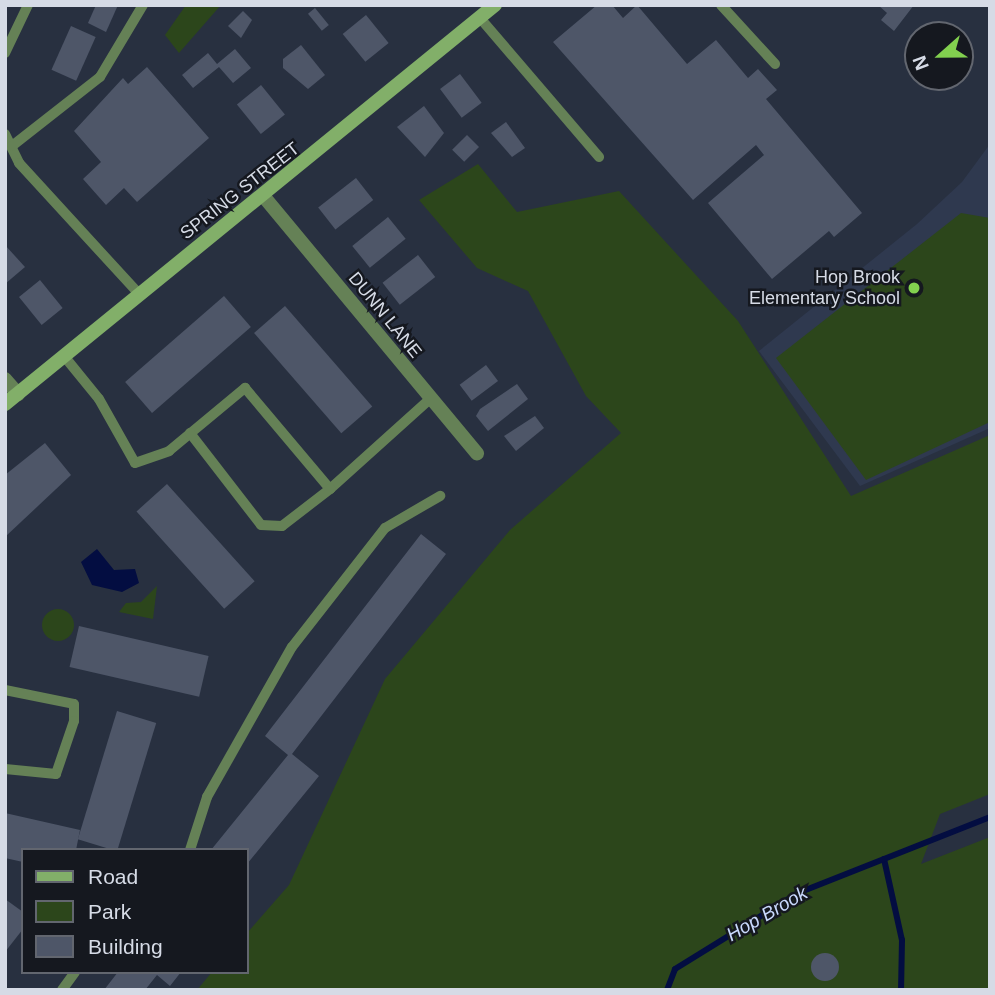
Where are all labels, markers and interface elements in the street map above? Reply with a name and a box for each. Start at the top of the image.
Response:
north arrow [904,21,974,91]
text: N [909,53,933,73]
street label: SPRING STREET [176,138,304,244]
place label: Hop Brook Elementary School [749,267,900,310]
street label: DUNN LANE [344,268,426,362]
marker: Hop Brook Elementary School [906,280,922,296]
legend [21,848,248,974]
text: Road [88,865,138,888]
water label: Hop Brook [722,882,812,946]
text: Park [88,900,131,923]
text: Building [88,935,163,958]

